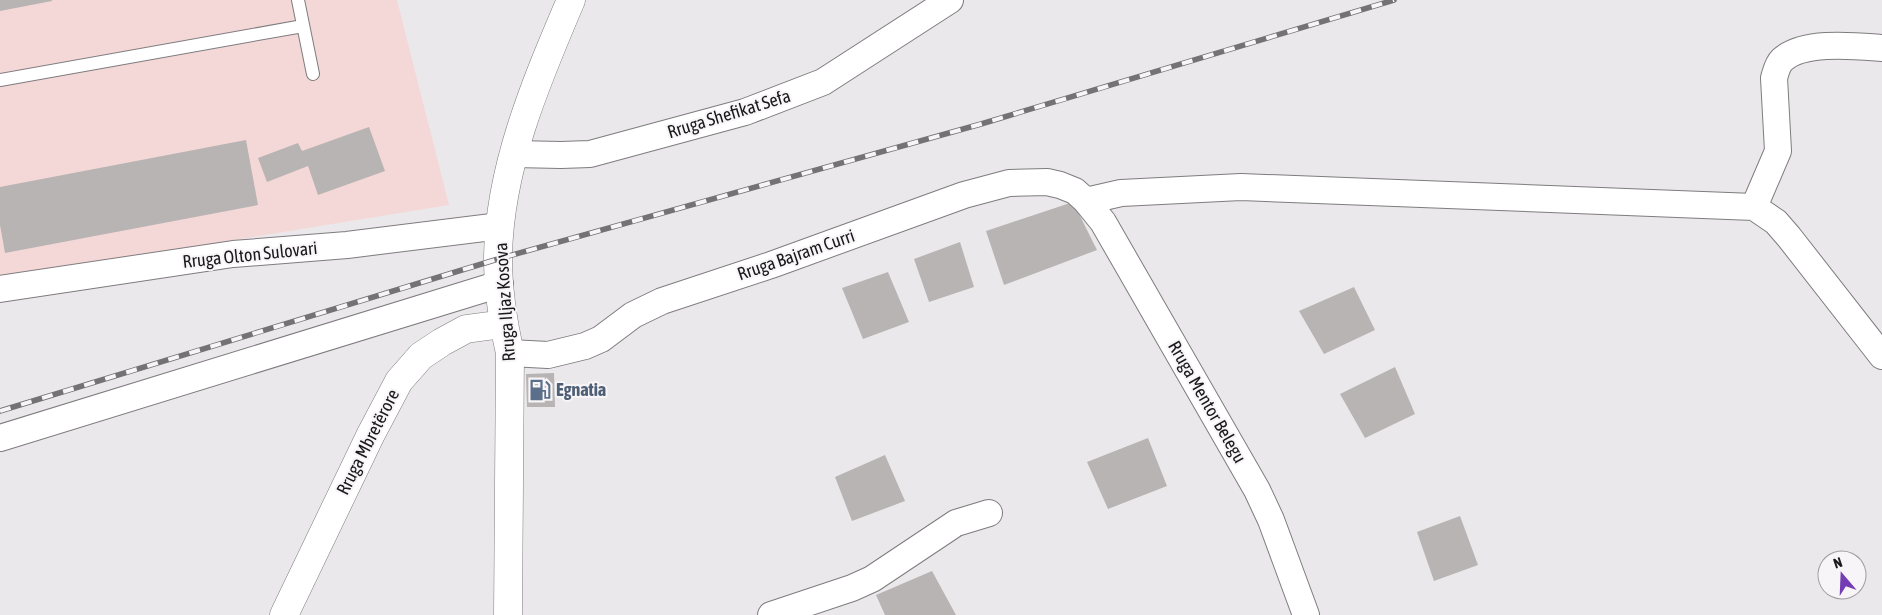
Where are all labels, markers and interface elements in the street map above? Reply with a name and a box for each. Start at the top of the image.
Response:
street label: Rruga Shefikat Sefa [665,85,793,142]
street label: Rruga Bajram Curri [734,225,857,284]
street label: Rruga Olton Sulovari [182,237,318,272]
street label: Rruga Iljaz Kosova [490,242,519,362]
street label: Rruga Mentor Belegu [1164,337,1251,466]
fuel station icon: Egnatia [527,377,553,403]
place label: Egnatia [556,379,606,400]
street label: Rruga Mbretërore [332,385,403,498]
north arrow [1817,550,1867,600]
text: N [1831,554,1844,572]

